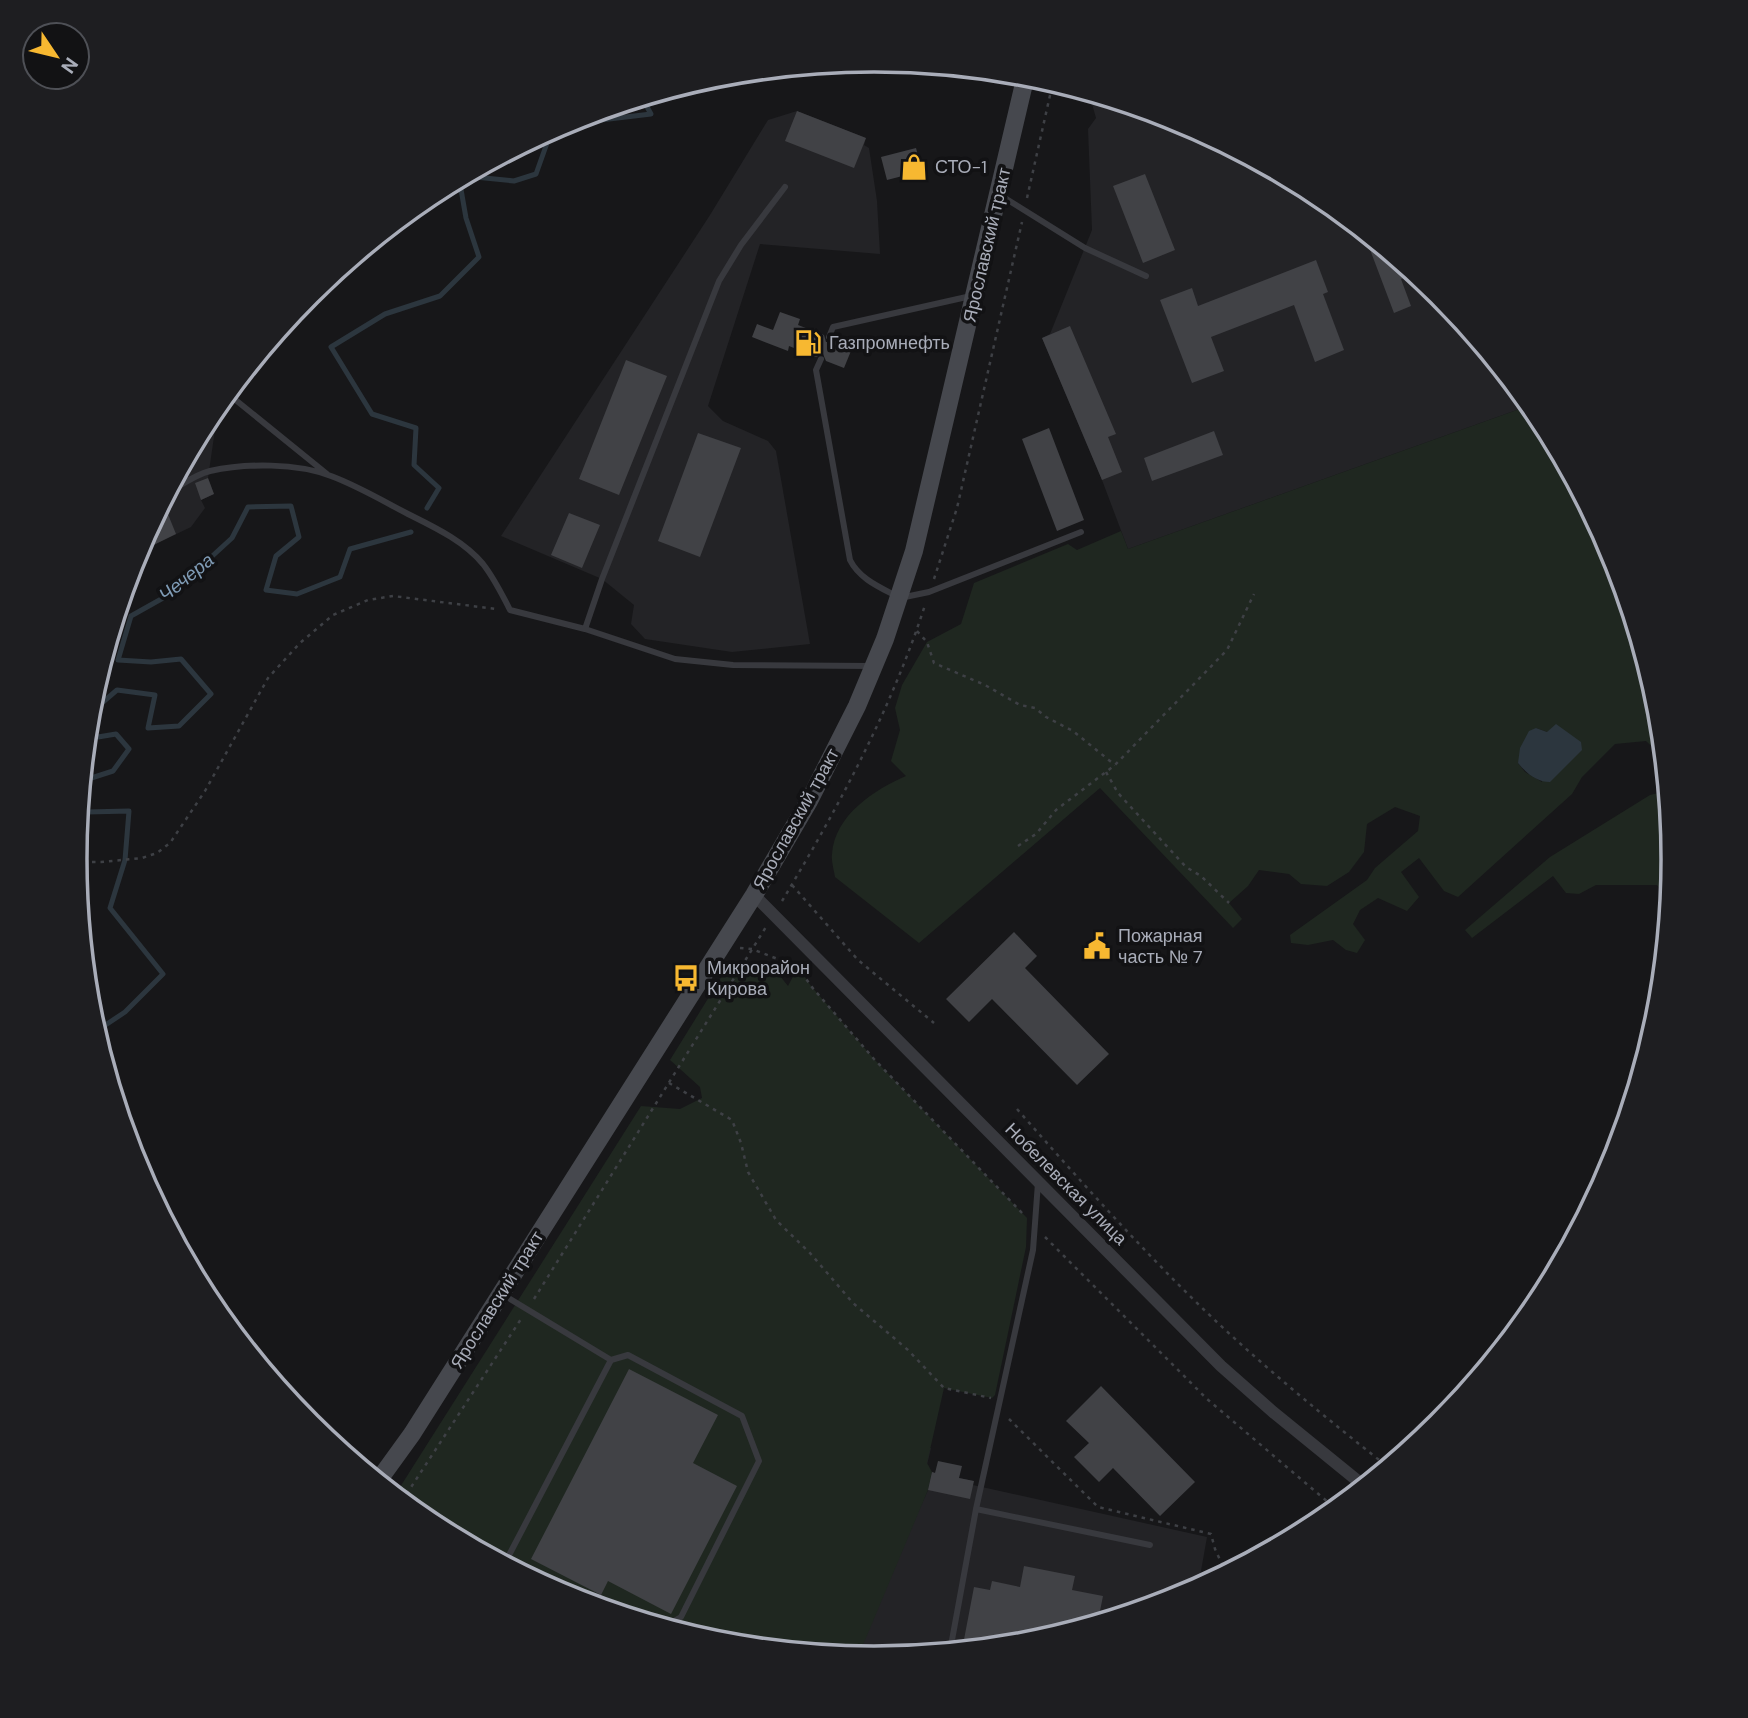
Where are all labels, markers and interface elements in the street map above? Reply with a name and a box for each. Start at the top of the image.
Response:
north arrow [21,21,91,91]
text: N [55,53,84,78]
shop icon: СТО-1 [899,152,929,182]
place label: СТО-1 [935,155,987,179]
street label: Ярославский тракт [958,165,1016,325]
fuel station icon: Газпромнефть [793,328,823,358]
place label: Газпромнефть [829,331,950,355]
water label: Чечера [154,548,219,607]
street label: Ярославский тракт [747,744,845,894]
place label: Пожарная часть № 7 [1118,924,1203,969]
public building icon: Пожарная часть № 7 [1082,931,1112,961]
place label: Микрорайон Кирова [707,956,810,1001]
bus stop icon: Микрорайон Кирова [671,963,701,993]
street label: Нобелевская улица [1000,1118,1133,1251]
street label: Ярославский тракт [445,1227,549,1373]

